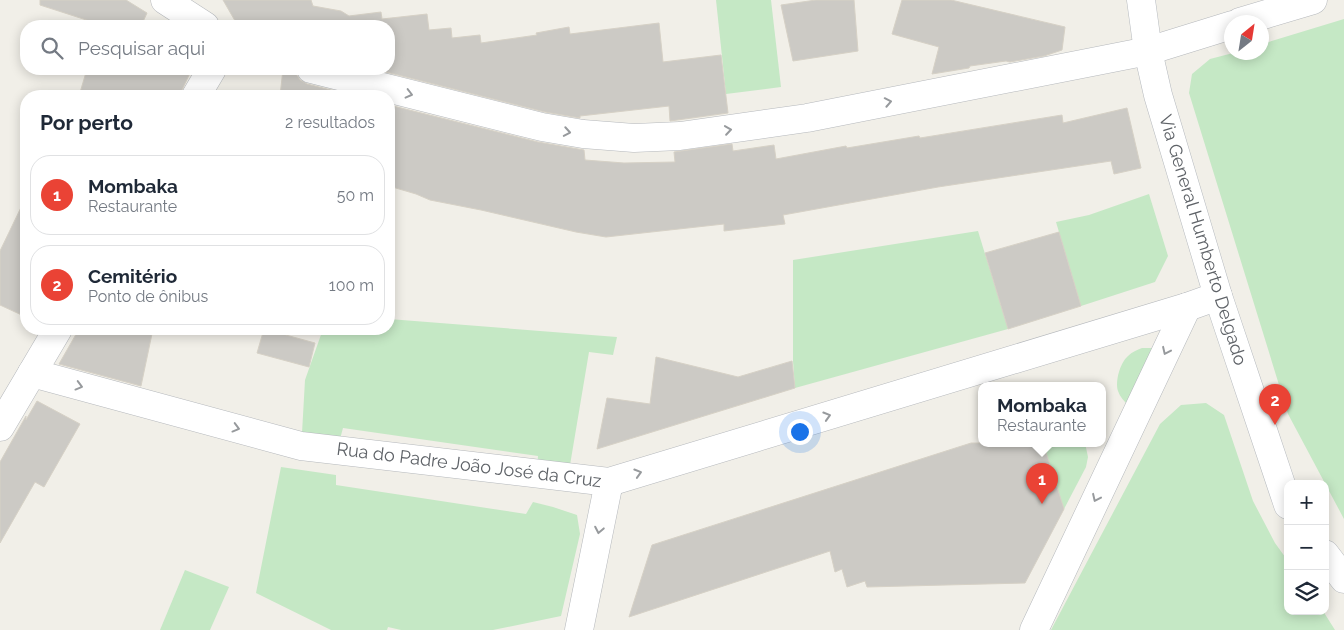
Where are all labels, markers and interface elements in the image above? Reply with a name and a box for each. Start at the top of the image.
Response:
north arrow [1224,15,1269,60]
search box [20,20,395,75]
icon: search [38,34,66,62]
text: Pesquisar aqui [78,37,205,59]
one-way arrow [404,88,412,98]
one-way arrow [884,97,893,107]
text: Por perto [40,110,133,135]
street label: Via General Humberto Delgado [1155,112,1252,368]
text: 2 resultados [285,113,375,132]
one-way arrow [724,125,733,135]
one-way arrow [562,126,571,136]
text: Mombaka [88,175,178,197]
text: 1 [53,186,61,205]
text: 50 m [337,186,374,205]
text: Restaurante [88,197,177,216]
text: Cemitério [88,265,177,287]
text: 2 [52,276,62,295]
text: 100 m [329,276,374,295]
text: Ponto de ônibus [88,287,208,306]
one-way arrow [1162,346,1172,355]
one-way arrow [75,380,83,391]
popup [978,382,1106,447]
pin: 2 [1259,384,1291,425]
text: Mombaka [997,394,1087,416]
one-way arrow [822,411,830,421]
text: Restaurante [997,416,1086,435]
your location [787,419,813,445]
one-way arrow [231,422,240,433]
street label: Rua do Padre João José da Cruz [335,438,603,491]
pin: 1 [1026,463,1058,504]
one-way arrow [633,469,641,479]
map controls [1284,480,1329,615]
button: + [1284,480,1329,525]
one-way arrow [1092,493,1102,502]
one-way arrow [595,525,605,534]
button: − [1284,525,1329,570]
button: layers [1284,570,1329,615]

